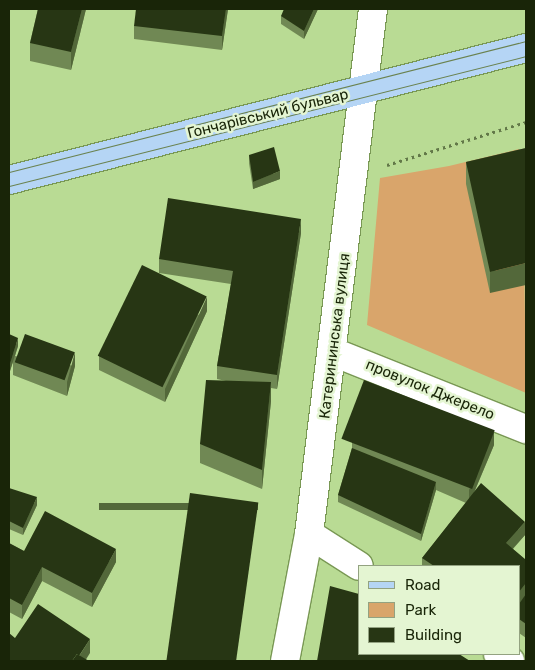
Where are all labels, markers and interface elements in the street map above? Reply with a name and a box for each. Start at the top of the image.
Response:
street label: Гончарівський бульвар [186,85,350,143]
street label: Катерининська вулиця [316,252,354,420]
street label: провулок Джерело [363,356,497,424]
legend [358,565,520,655]
text: Road [405,576,441,594]
text: Park [405,601,436,619]
text: Building [405,626,462,644]

